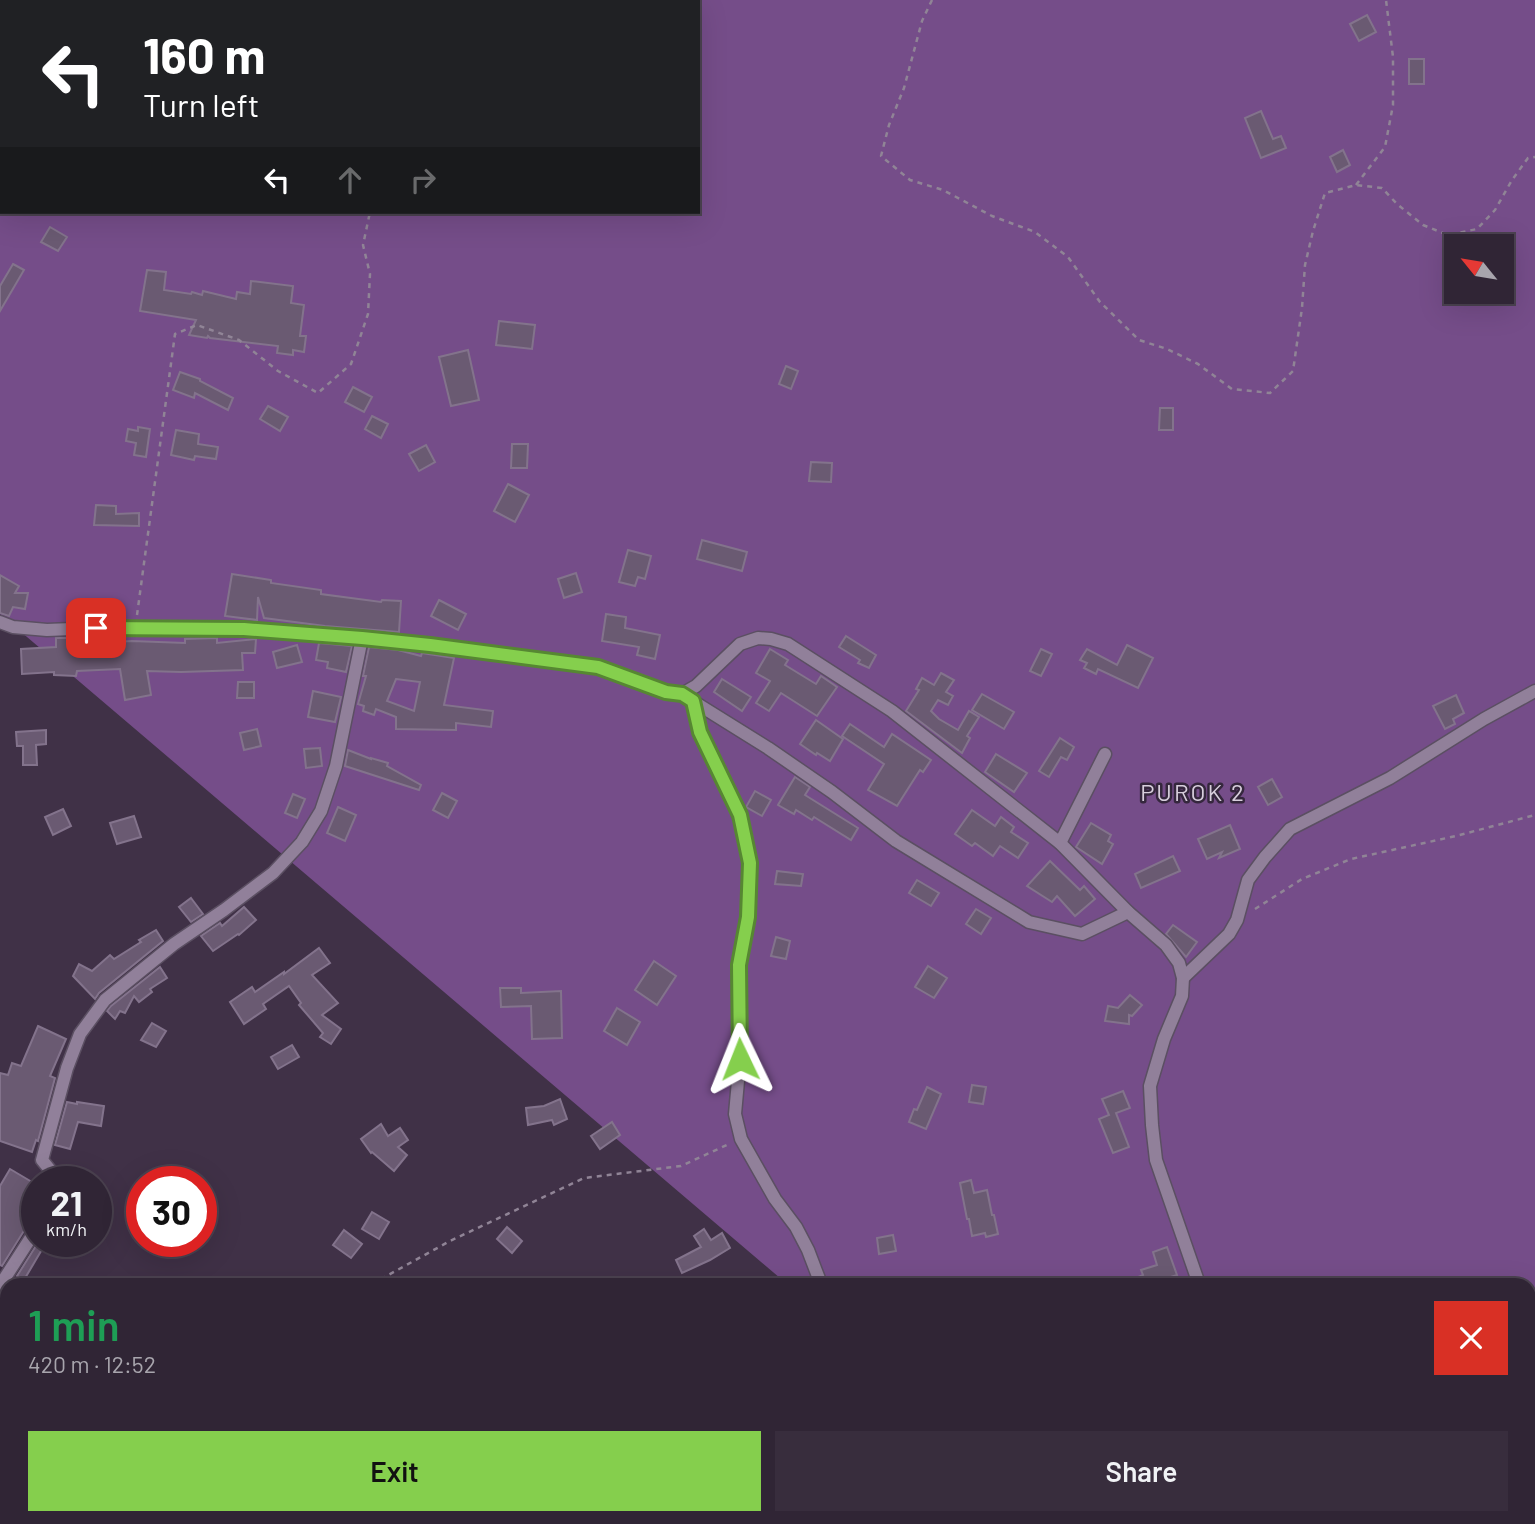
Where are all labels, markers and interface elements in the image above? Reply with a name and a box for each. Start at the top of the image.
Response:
text: 160 m [143,25,265,84]
icon: left [28,28,119,119]
text: Turn left [143,85,260,123]
icon: left [258,161,296,199]
icon: ahead [331,161,369,199]
icon: right [404,161,442,199]
north arrow [1444,234,1514,304]
map controls [1444,234,1514,304]
pin [66,598,126,658]
icon: arrive [77,609,115,647]
district label: PUROK 2 [1140,777,1246,806]
position arrow [703,1022,777,1096]
speed limit sign: 30 [126,1166,217,1257]
text: 21 [51,1181,82,1223]
text: km/h [46,1218,87,1240]
text: 1 min [28,1299,120,1349]
button: close [1434,1301,1508,1375]
text: 420 m · 12:52 [28,1350,156,1378]
button: Exit [28,1431,761,1511]
button: Share [775,1431,1508,1511]

